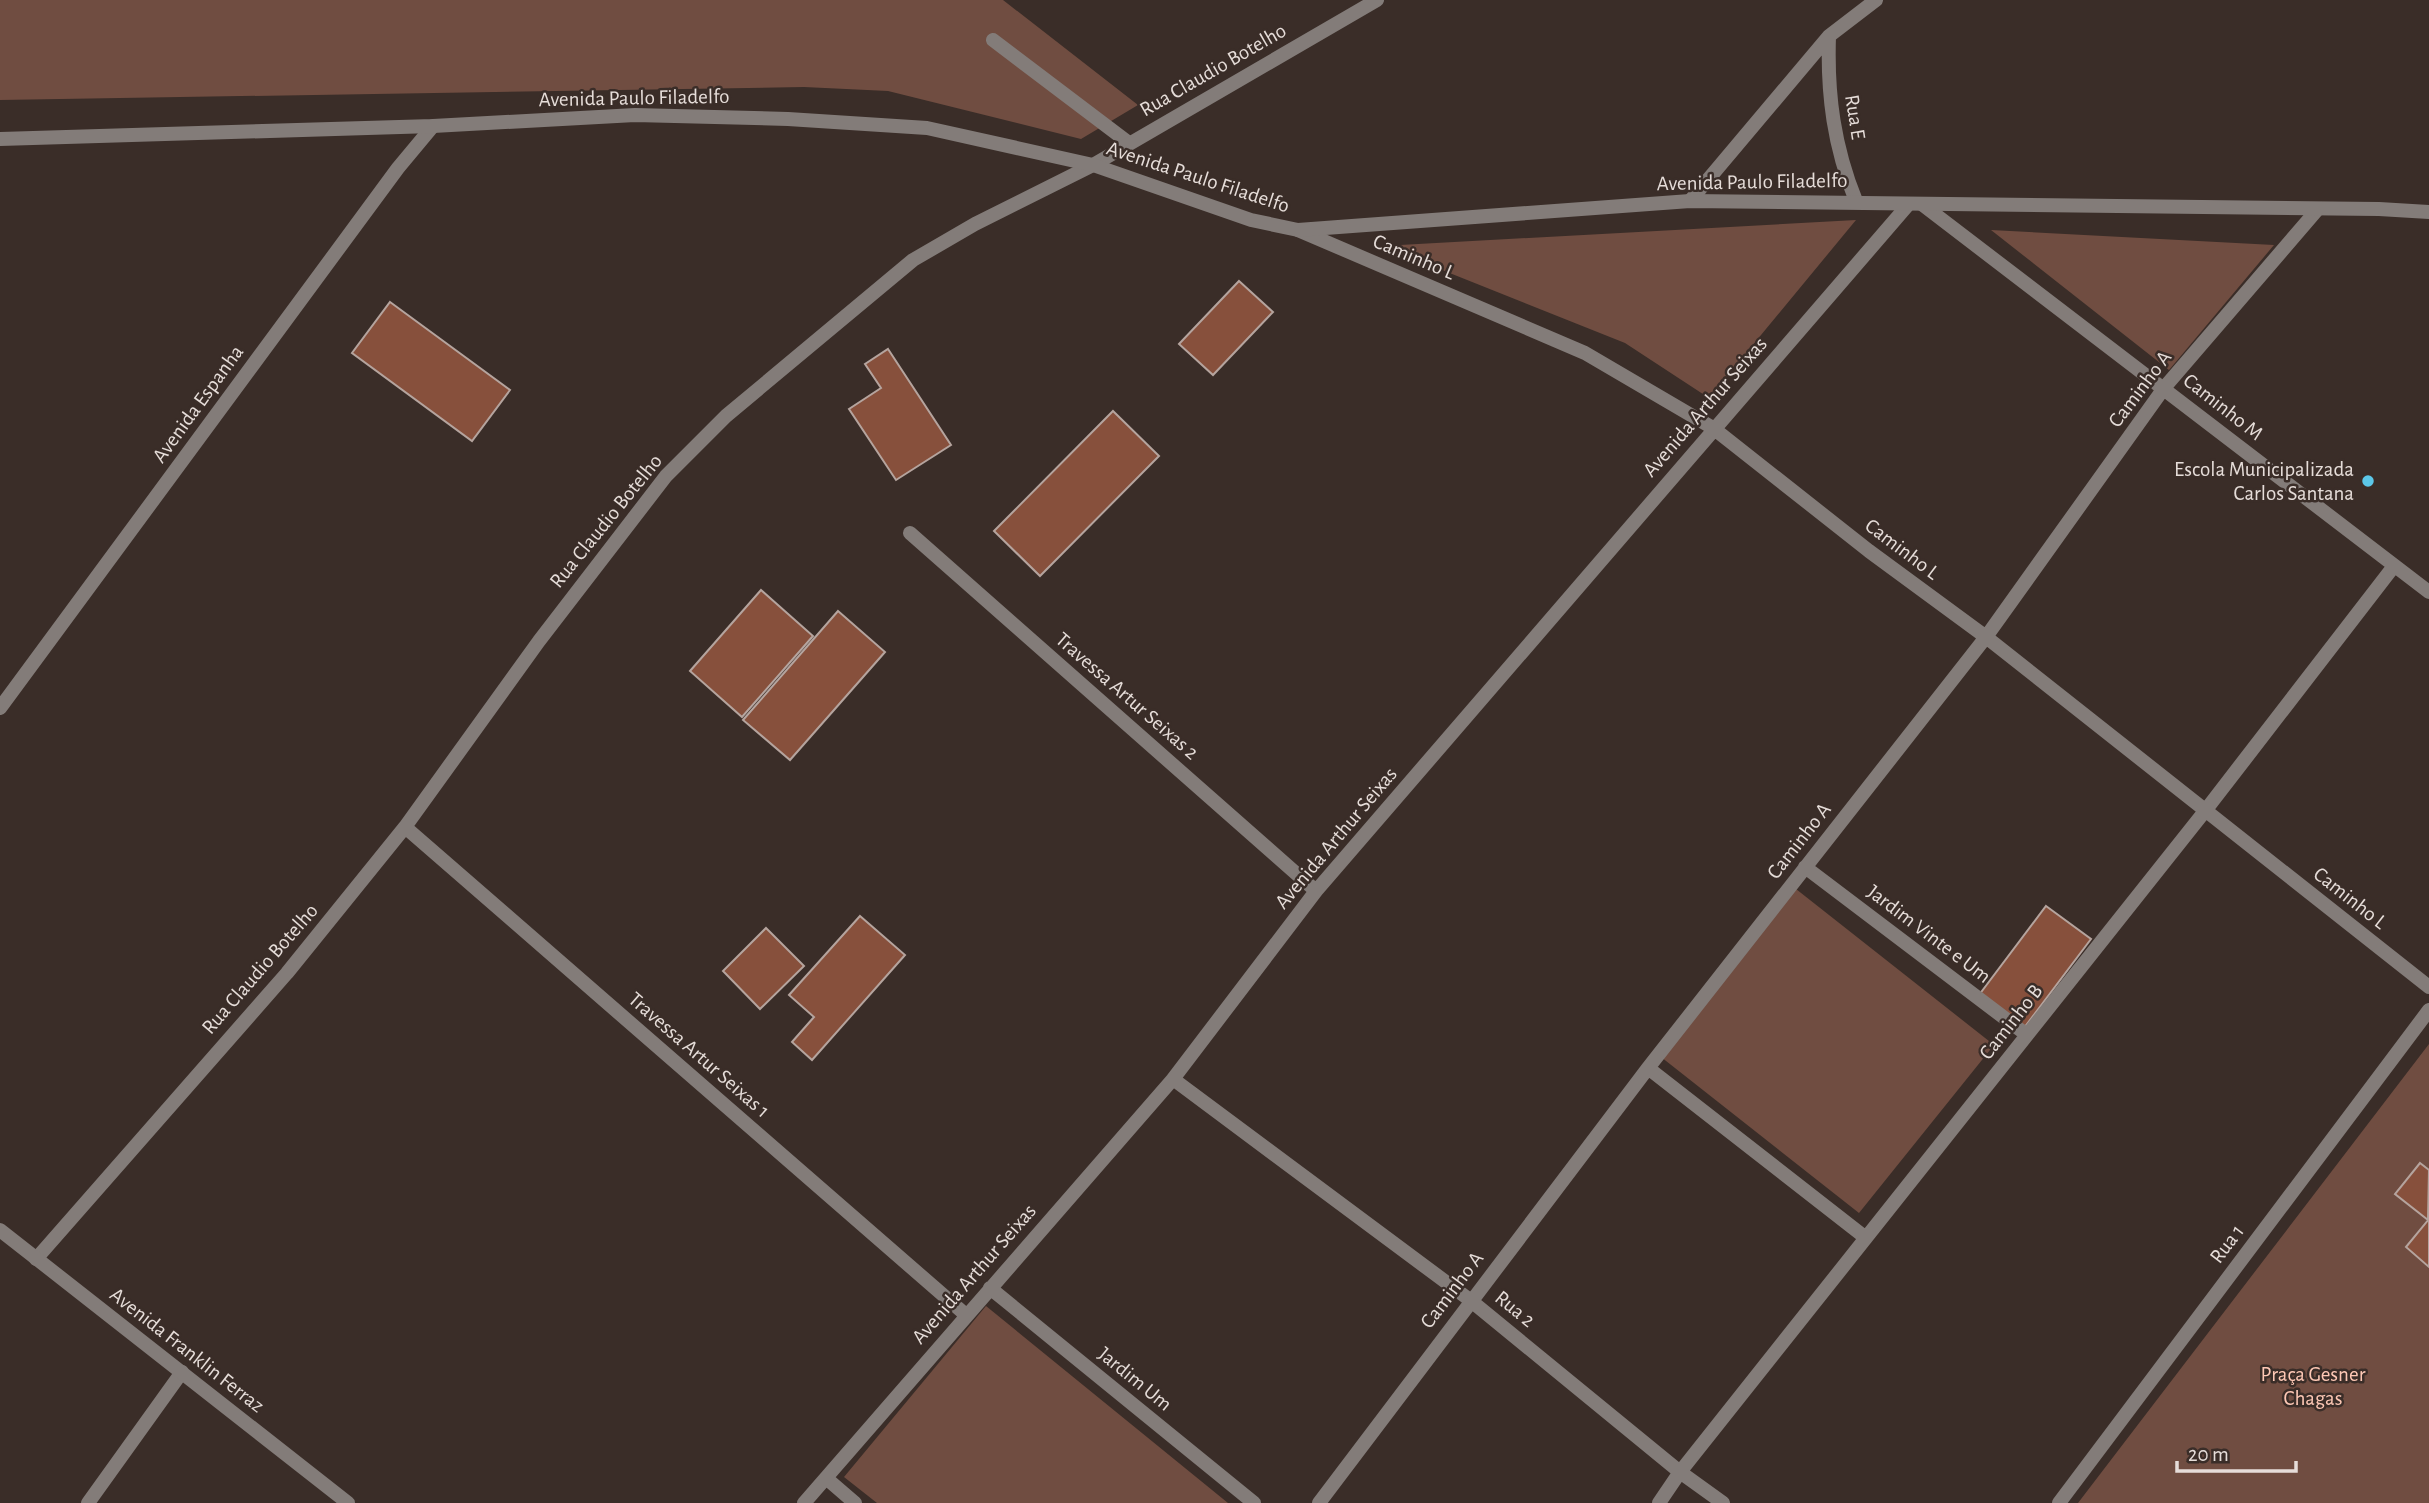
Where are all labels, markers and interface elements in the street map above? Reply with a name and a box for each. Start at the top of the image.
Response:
street label: Rua Claudio Botelho [1136,20,1290,120]
street label: Avenida Paulo Filadelfo [538,86,730,110]
street label: Rua E [1841,93,1869,141]
street label: Avenida Paulo Filadelfo [1104,138,1292,216]
street label: Avenida Paulo Filadelfo [1656,170,1848,194]
street label: Caminho L [1370,230,1458,284]
street label: Avenida Arthur Seixas [1639,333,1771,481]
street label: Avenida Espanha [149,341,248,467]
street label: Caminho A [2105,347,2175,431]
street label: Caminho M [2179,370,2267,444]
street label: Rua Claudio Botelho [546,450,666,592]
place label: Escola Municipalizada Carlos Santana [2174,459,2354,504]
marker: Escola Municipalizada Carlos Santana [2360,473,2376,489]
street label: Caminho L [1861,515,1943,584]
street label: Travessa Artur Seixas 2 [1052,629,1202,763]
street label: Avenida Arthur Seixas [1271,763,1401,913]
street label: Caminho A [1763,799,1835,883]
street label: Caminho L [2309,863,2391,933]
street label: Jardim Vinte e Um [1863,881,1995,987]
street label: Rua Claudio Botelho [198,900,322,1038]
street label: Caminho B [1975,980,2047,1064]
street label: Travessa Artur Seixas 1 [624,988,774,1122]
street label: Avenida Arthur Seixas [908,1200,1040,1348]
street label: Rua 1 [2206,1221,2248,1267]
street label: Caminho A [1417,1248,1487,1332]
street label: Avenida Franklin Ferraz [106,1284,268,1416]
street label: Rua 2 [1491,1287,1539,1331]
street label: Jardim Um [1094,1343,1176,1415]
park label: Praça Gesner Chagas [2261,1364,2366,1409]
scale bar [2177,1430,2296,1474]
text: 20 m [2188,1444,2229,1465]

